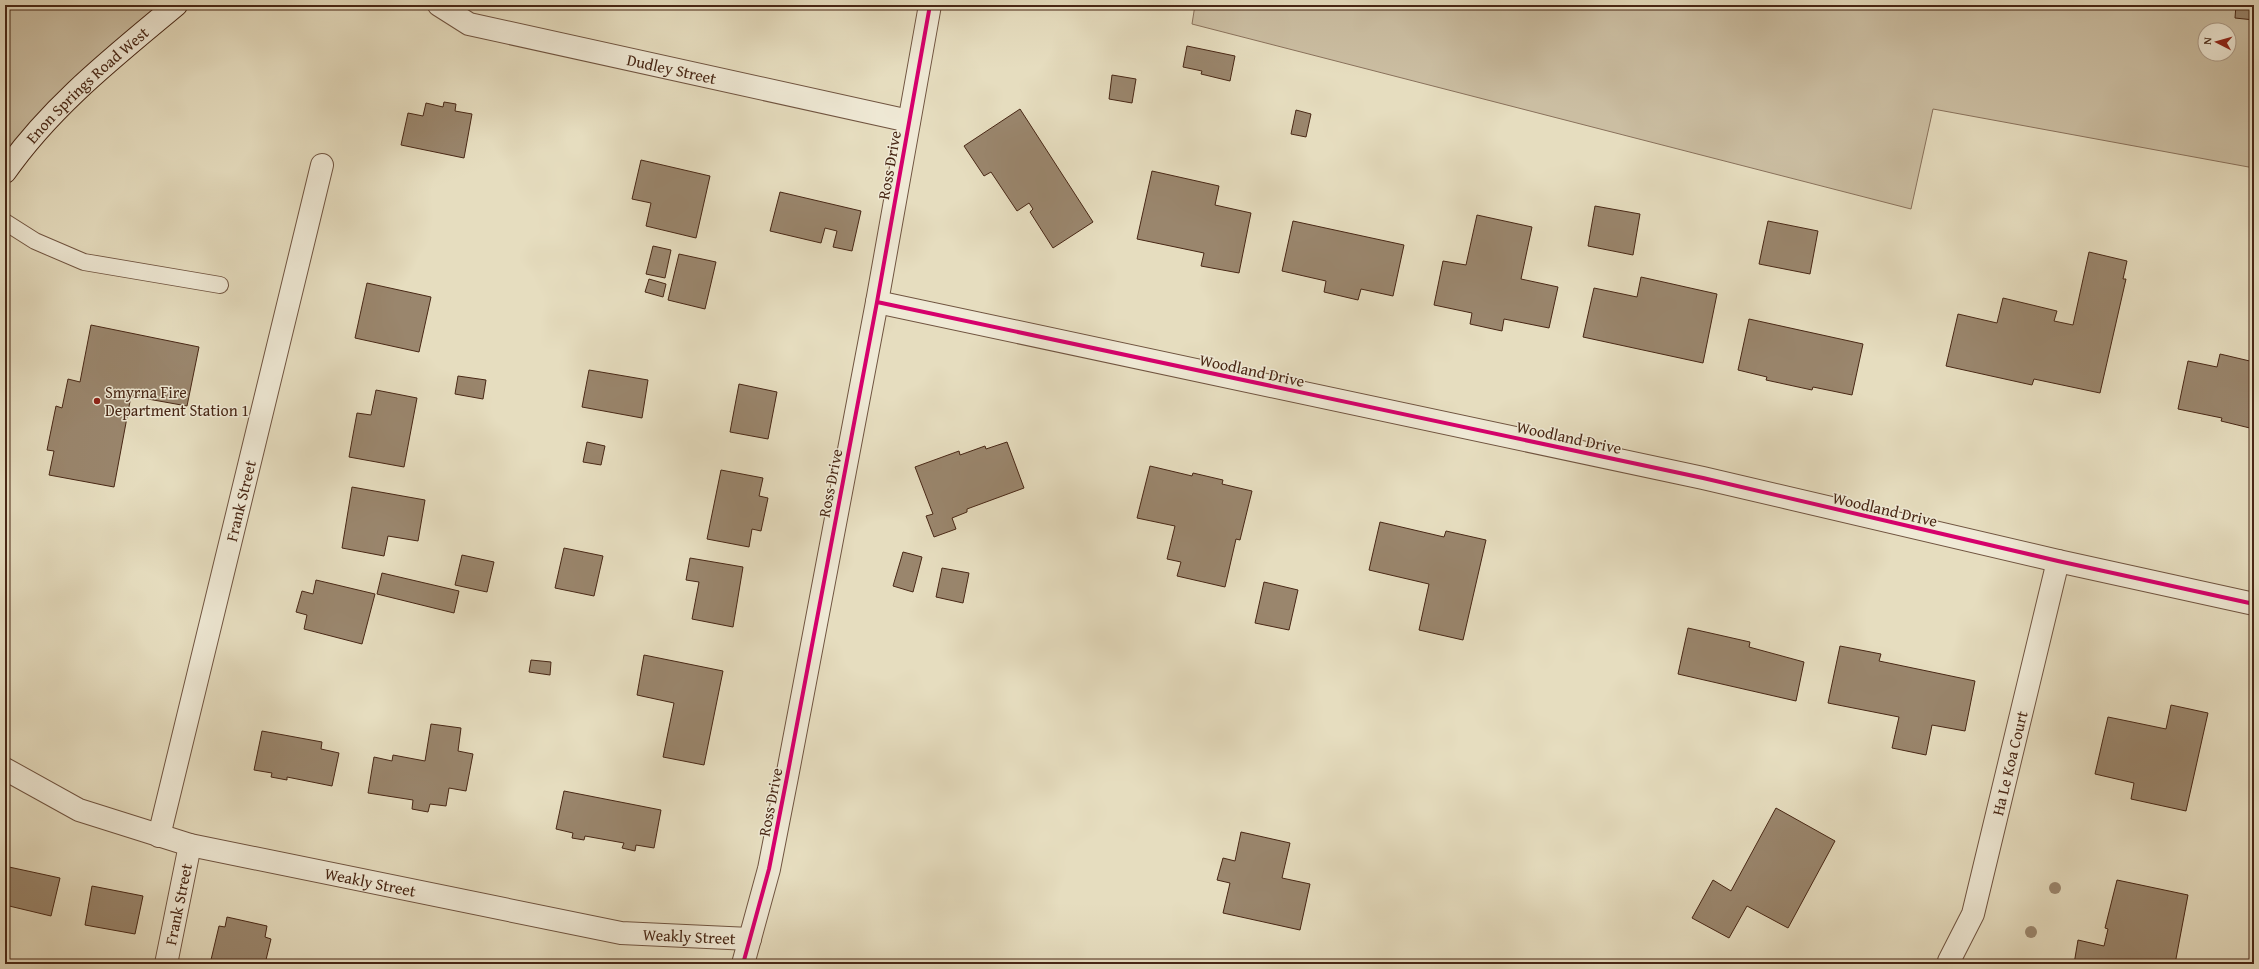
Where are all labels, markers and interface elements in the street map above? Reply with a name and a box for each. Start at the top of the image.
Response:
street label: Enon Springs Road West [20,20,154,149]
north arrow [2197,22,2237,62]
text: N [2199,36,2215,45]
street label: Dudley Street [625,47,719,90]
street label: Ross Drive [871,129,907,201]
street label: Woodland Drive [1197,347,1307,393]
place label: Smyrna Fire Department Station 1 [105,380,249,422]
marker: Smyrna Fire Department Station 1 [92,396,102,406]
street label: Woodland Drive [1514,414,1624,460]
street label: Ross Drive [812,447,848,519]
street label: Frank Street [219,457,262,544]
street label: Woodland Drive [1830,485,1940,533]
street label: Ha Le Koa Court [1985,708,2034,818]
street label: Ross Drive [752,766,788,838]
street label: Frank Street [158,861,198,947]
street label: Weakly Street [322,861,418,903]
street label: Weakly Street [642,922,736,950]

